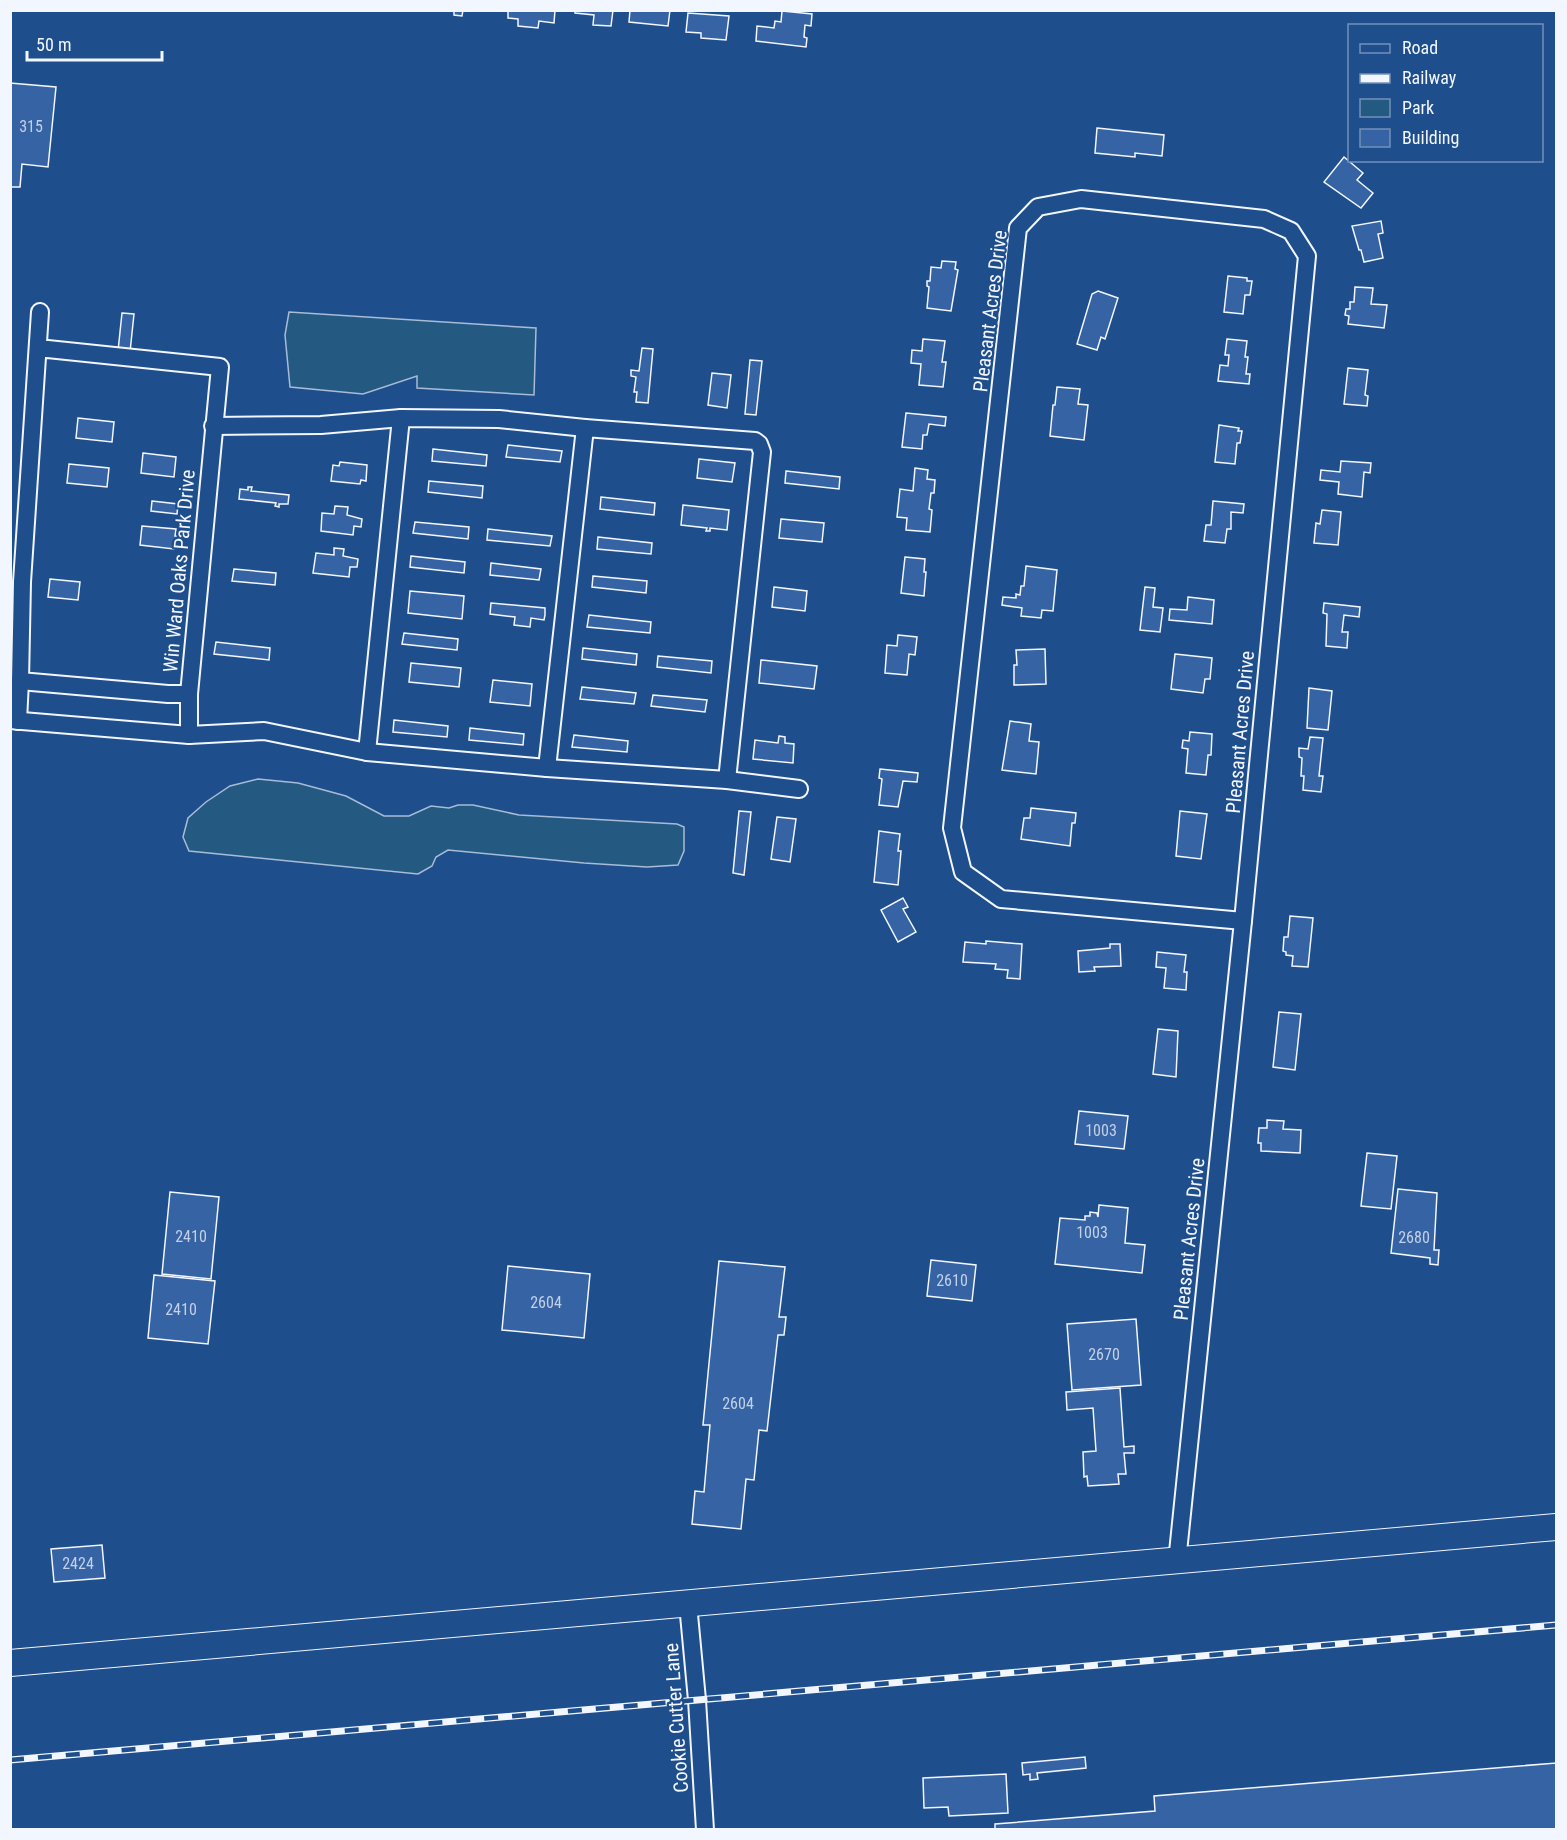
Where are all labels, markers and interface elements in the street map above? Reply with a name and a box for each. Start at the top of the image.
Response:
scale bar [27,24,162,62]
legend [1348,24,1543,162]
text: 50 m [36,34,71,55]
text: Road [1402,37,1438,58]
text: Railway [1402,67,1457,88]
text: Park [1402,97,1434,118]
house number: 315 [19,117,43,136]
text: Building [1402,127,1459,148]
street label: Pleasant Acres Drive [968,229,1012,393]
street label: Win Ward Oaks Park Drive [158,469,200,673]
street label: Pleasant Acres Drive [1221,650,1259,814]
house number: 1003 [1085,1121,1117,1140]
street label: Pleasant Acres Drive [1169,1157,1209,1321]
house number: 1003 [1076,1223,1108,1242]
house number: 2410 [175,1227,207,1246]
house number: 2680 [1398,1228,1430,1247]
house number: 2610 [936,1271,968,1290]
house number: 2604 [530,1293,562,1312]
house number: 2410 [165,1300,197,1319]
house number: 2670 [1088,1345,1120,1364]
house number: 2604 [722,1394,754,1413]
house number: 2424 [62,1554,94,1573]
street label: Cookie Cutter Lane [659,1642,693,1794]

